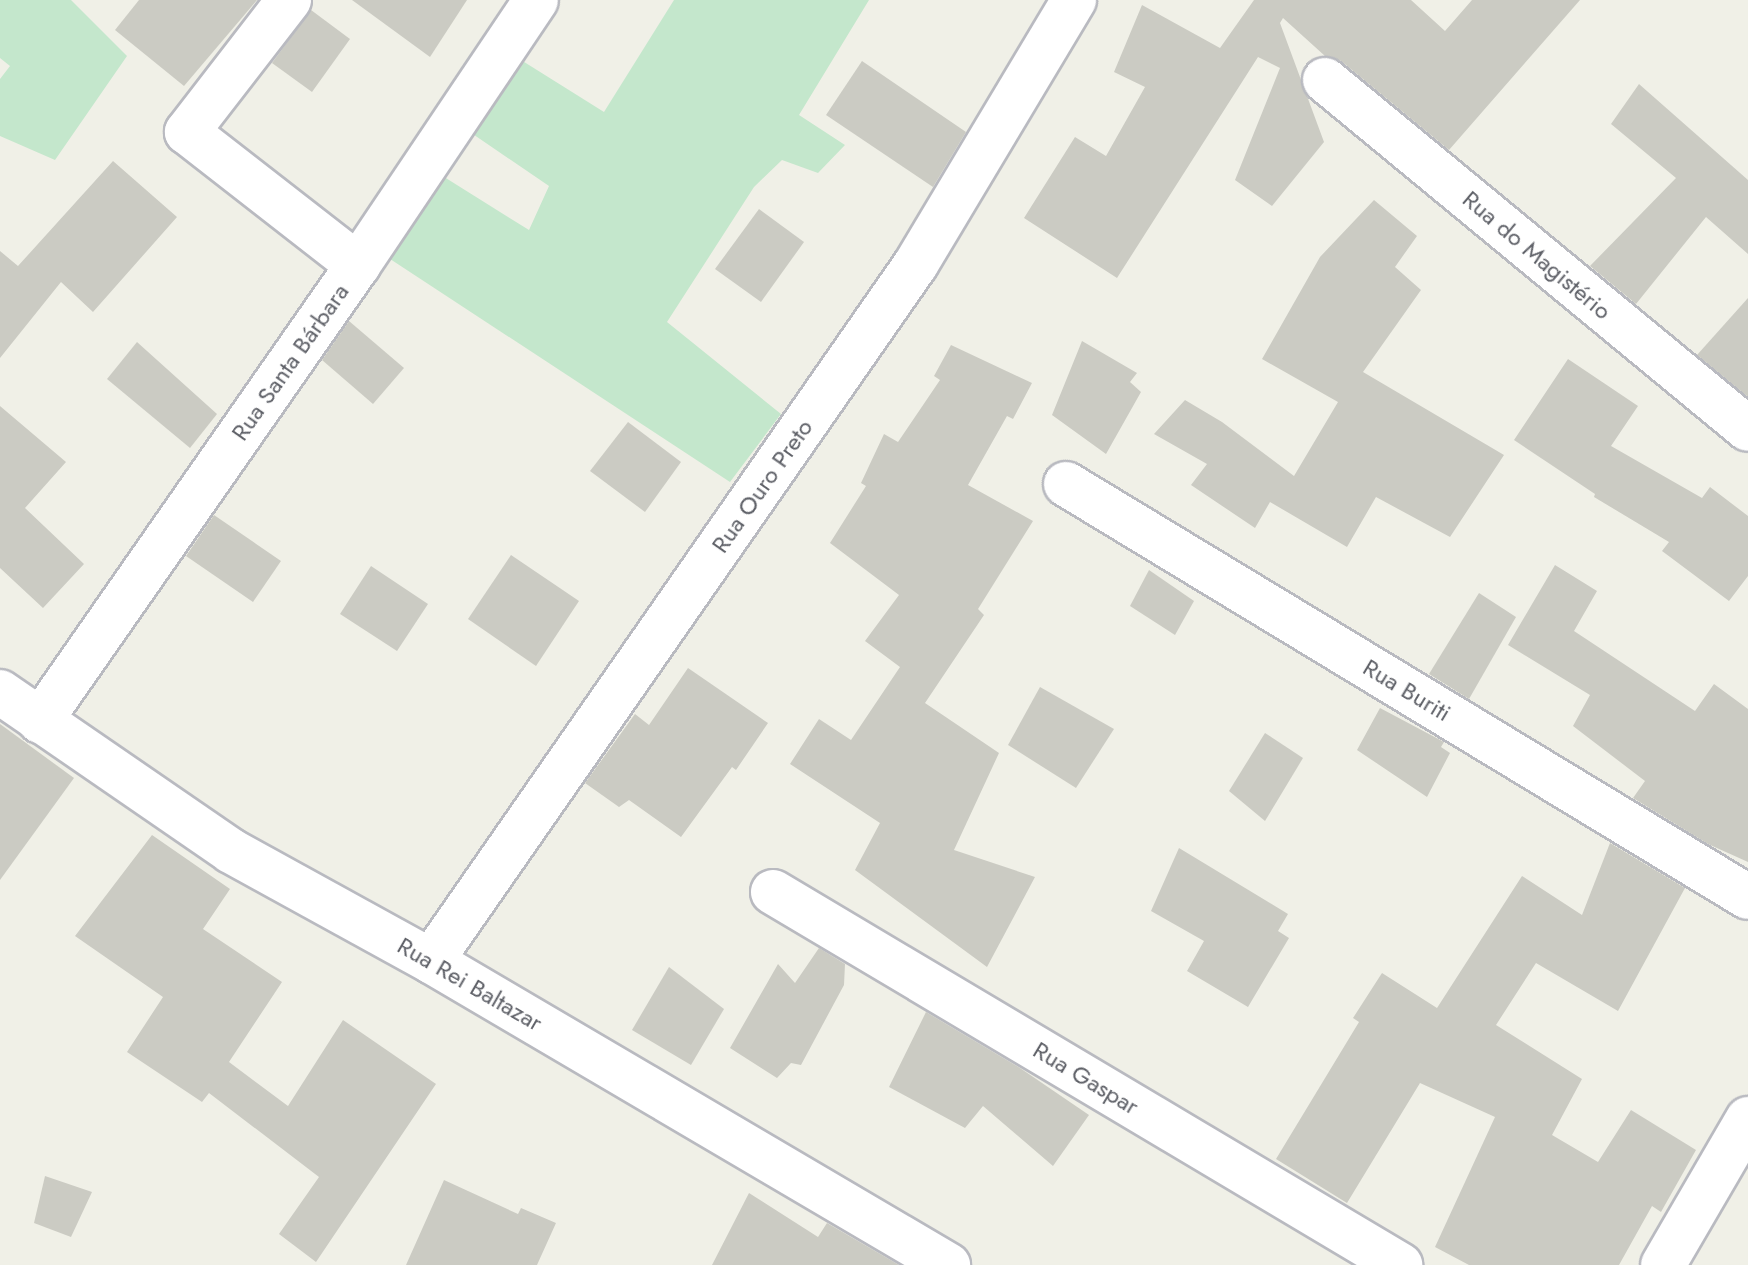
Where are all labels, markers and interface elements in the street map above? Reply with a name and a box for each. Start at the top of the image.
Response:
street label: Rua do Magistério [1457,184,1617,326]
street label: Rua Santa Bárbara [225,278,355,446]
street label: Rua Ouro Preto [705,414,819,558]
street label: Rua Buriti [1358,653,1456,727]
street label: Rua Rei Baltazar [392,931,548,1037]
street label: Rua Gaspar [1028,1035,1144,1121]

